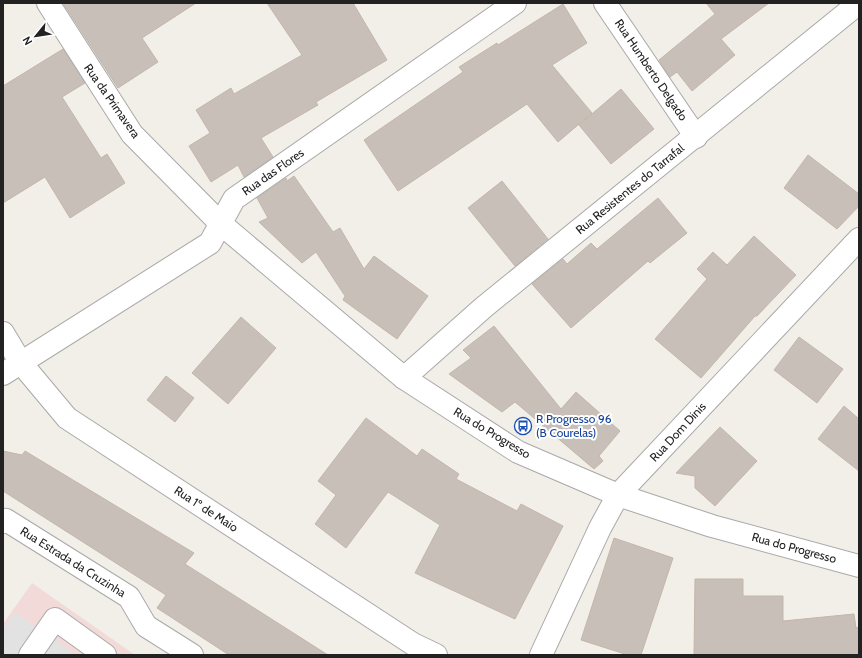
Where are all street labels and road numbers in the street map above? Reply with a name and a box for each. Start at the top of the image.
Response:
street label: Rua Humberto Delgado [612,16,691,124]
street label: Rua da Primavera [81,61,144,141]
street label: Rua Resistentes do Tarrafal [572,140,687,237]
street label: Rua das Flores [239,145,307,198]
street label: Rua Dom Dinis [646,399,709,464]
street label: Rua do Progresso [451,404,534,462]
street label: Rua 1º de Maio [172,482,241,535]
street label: Rua Estrada da Cruzinha [18,523,129,600]
street label: Rua do Progresso [750,529,839,566]

